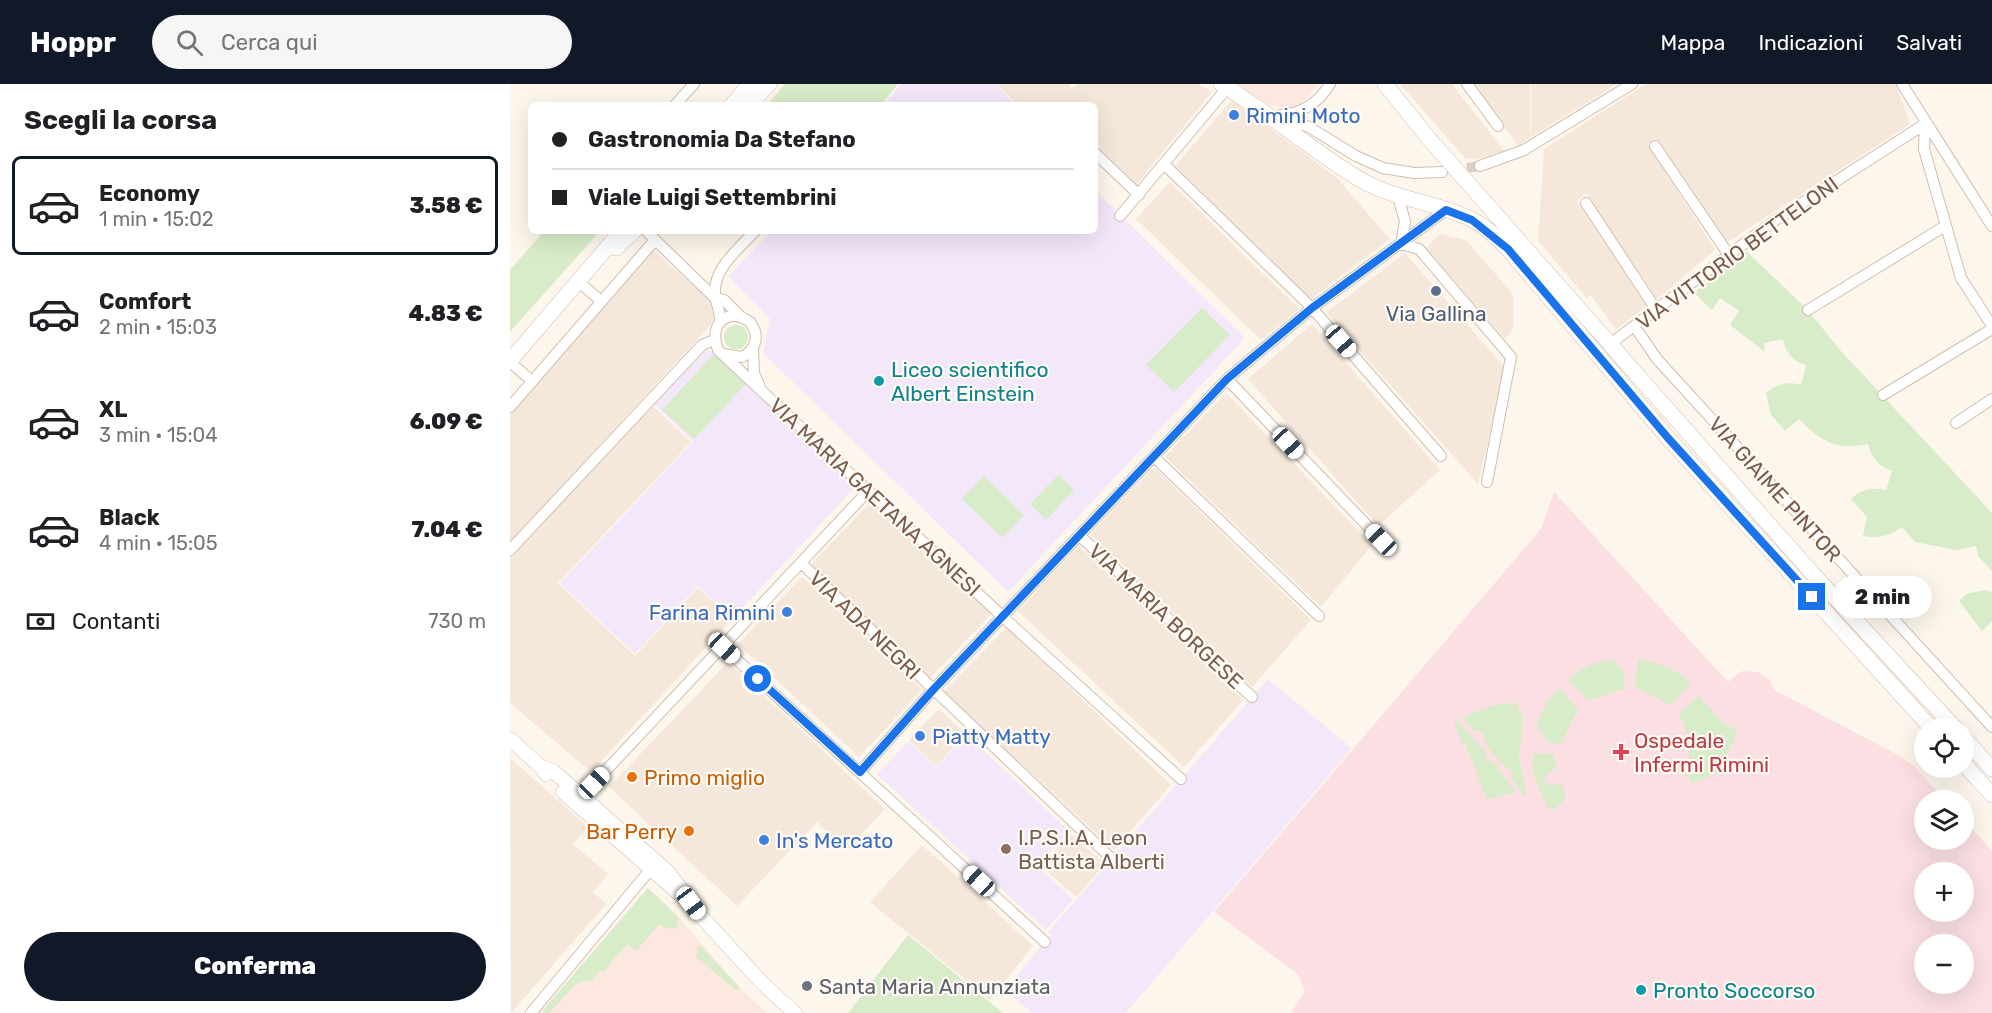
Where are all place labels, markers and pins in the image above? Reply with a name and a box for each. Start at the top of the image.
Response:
place label: Rimini Moto [1246,103,1360,128]
marker: Rimini Moto [1227,108,1241,122]
marker: Via Gallina [1429,284,1443,298]
place label: Via Gallina [1385,301,1487,326]
place label: Liceo scientifico Albert Einstein [891,357,1049,406]
marker: Liceo scientifico Albert Einstein [872,374,886,388]
place label: Farina Rimini [649,600,775,625]
marker: Farina Rimini [780,605,794,619]
place label: Piatty Matty [932,724,1051,749]
place label: Ospedale Infermi Rimini [1634,728,1769,777]
marker: Piatty Matty [913,729,927,743]
marker: Ospedale Infermi Rimini [1612,743,1630,761]
place label: Primo miglio [644,765,765,790]
marker: Primo miglio [625,770,639,784]
place label: Bar Perry [586,819,677,844]
marker: Bar Perry [682,824,696,838]
place label: I.P.S.I.A. Leon Battista Alberti [1018,825,1165,874]
place label: In's Mercato [776,828,893,853]
marker: In's Mercato [757,833,771,847]
marker: I.P.S.I.A. Leon Battista Alberti [999,842,1013,856]
place label: Santa Maria Annunziata [819,974,1051,999]
place label: Pronto Soccorso [1653,978,1815,1003]
marker: Santa Maria Annunziata [800,979,814,993]
marker: Pronto Soccorso [1634,983,1648,997]

